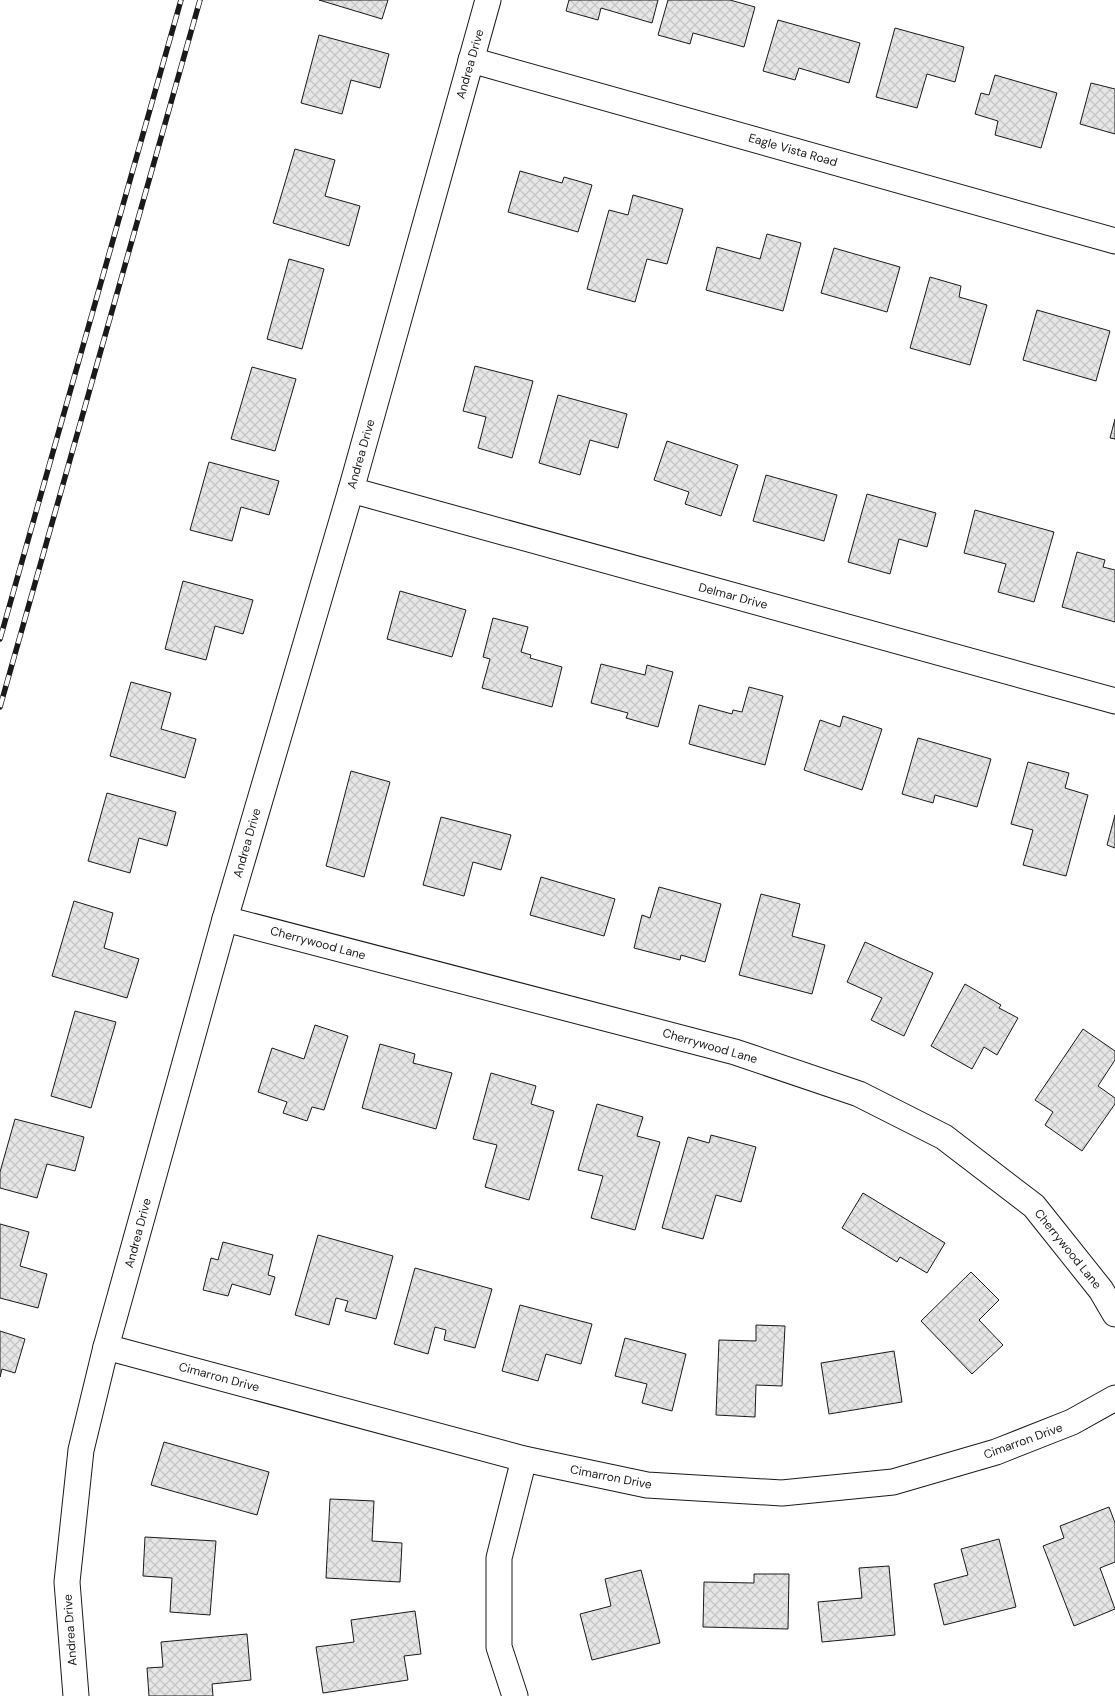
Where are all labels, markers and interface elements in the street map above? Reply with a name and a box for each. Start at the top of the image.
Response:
street label: Andrea Drive [452,27,488,101]
street label: Eagle Vista Road [747,130,839,170]
street label: Andrea Drive [343,417,379,491]
street label: Delmar Drive [697,579,770,613]
street label: Andrea Drive [229,806,265,880]
street label: Cherrywood Lane [268,923,368,963]
street label: Cherrywood Lane [661,1025,760,1067]
street label: Andrea Drive [121,1196,155,1270]
street label: Cherrywood Lane [1031,1206,1105,1292]
street label: Cimarron Drive [177,1359,261,1396]
street label: Cimarron Drive [981,1419,1065,1463]
street label: Cimarron Drive [569,1461,653,1493]
street label: Andrea Drive [60,1594,80,1666]

